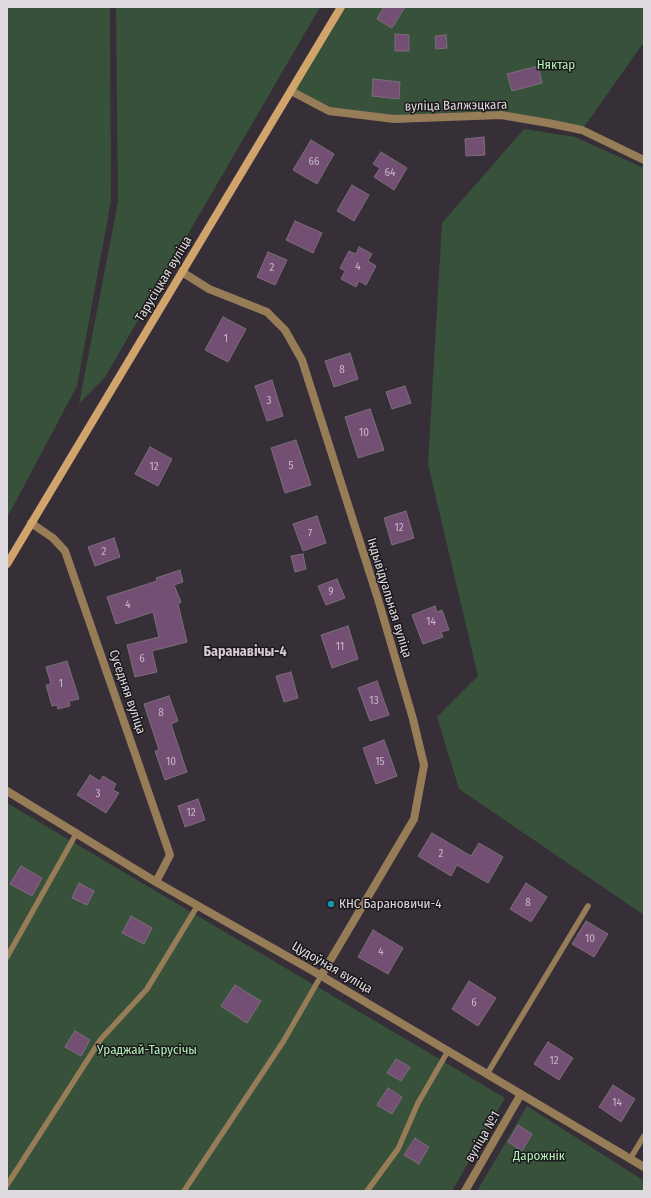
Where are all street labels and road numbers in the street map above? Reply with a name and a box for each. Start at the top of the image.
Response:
street label: вуліца Валжэцкага [405,97,507,115]
street label: Тарусіцкая вуліца [132,233,196,325]
street label: Індывідуальная вуліца [363,536,415,660]
street label: Суседняя вуліца [105,648,149,736]
street label: Цудоўная вуліца [289,939,375,997]
street label: вуліца №1 [462,1109,504,1165]

